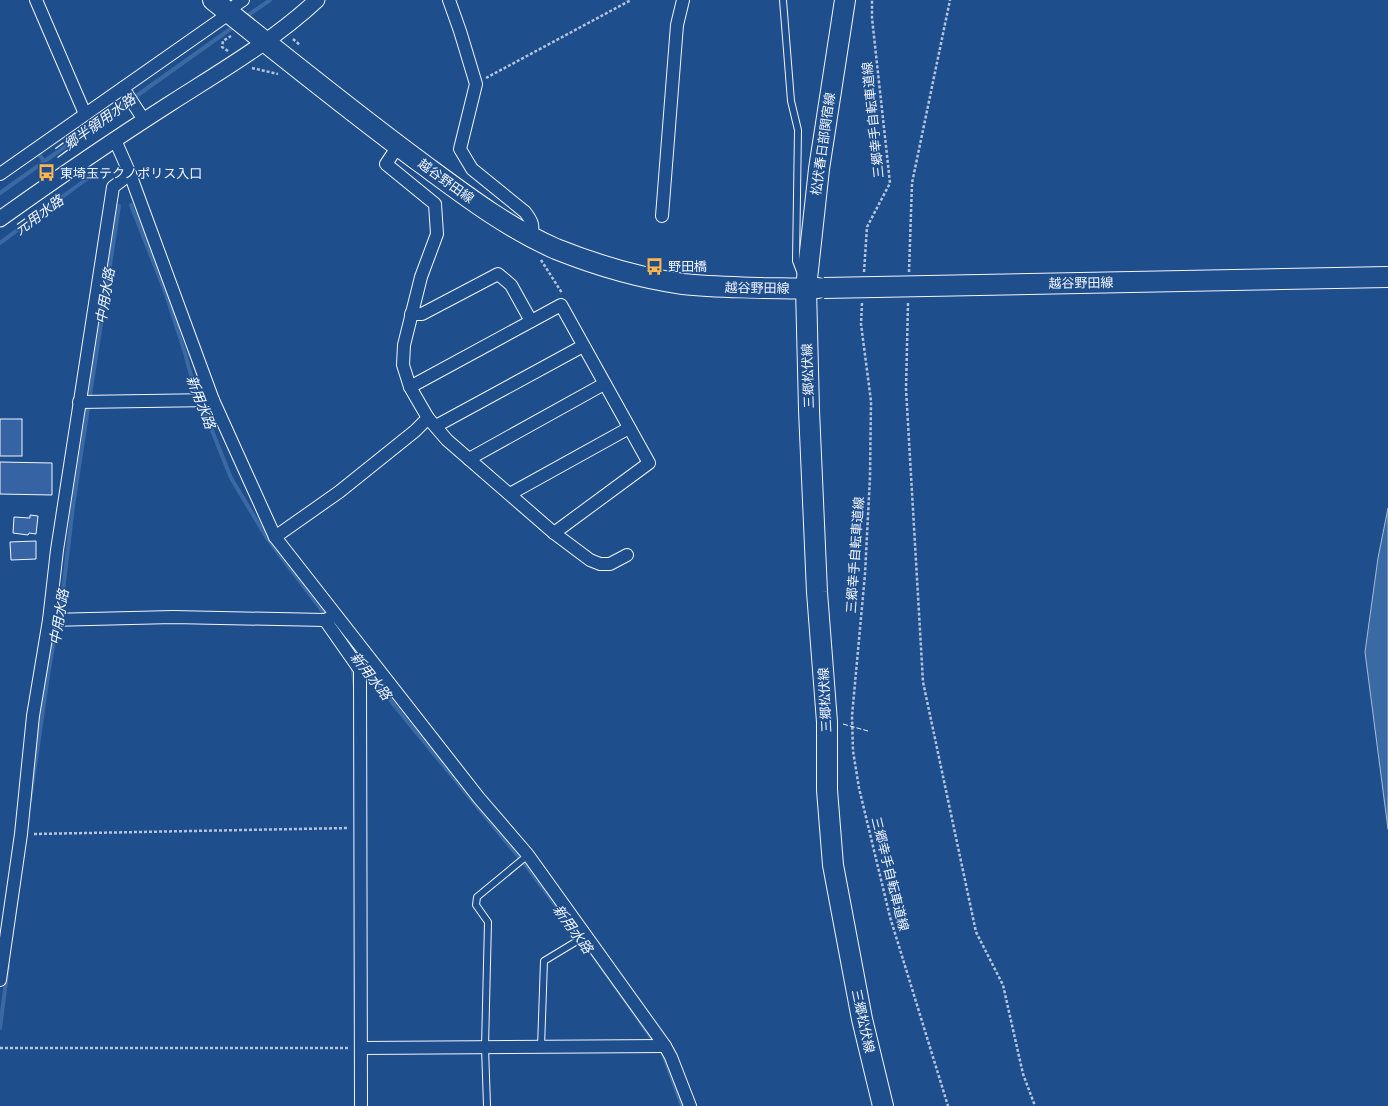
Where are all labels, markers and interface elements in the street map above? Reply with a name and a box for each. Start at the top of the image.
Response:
street label: 三郷幸手自転車道線 [859,61,887,179]
water label: 二郷半領用水路 [50,90,139,161]
street label: 松伏春日部関宿線 [808,91,838,197]
street label: 越谷野田線 [415,156,477,206]
bus stop icon: 東埼玉テクノポリス入口 [37,163,57,183]
place label: 東埼玉テクノポリス入口 [60,166,202,181]
water label: 元用水路 [12,191,67,238]
bus stop icon: 野田橋 [645,256,665,276]
place label: 野田橋 [668,259,707,274]
water label: 中用水路 [93,266,117,325]
street label: 越谷野田線 [1048,275,1114,291]
street label: 越谷野田線 [724,280,790,296]
street label: 三郷松伏線 [799,343,817,409]
water label: 新用水路 [183,373,219,432]
street label: 三郷幸手自転車道線 [843,496,867,614]
water label: 中用水路 [47,587,71,646]
water label: 新用水路 [347,649,395,704]
street label: 三郷松伏線 [816,667,834,733]
street label: 三郷幸手自転車道線 [869,815,911,933]
water label: 新用水路 [550,902,597,957]
street label: 三郷松伏線 [849,988,877,1054]

